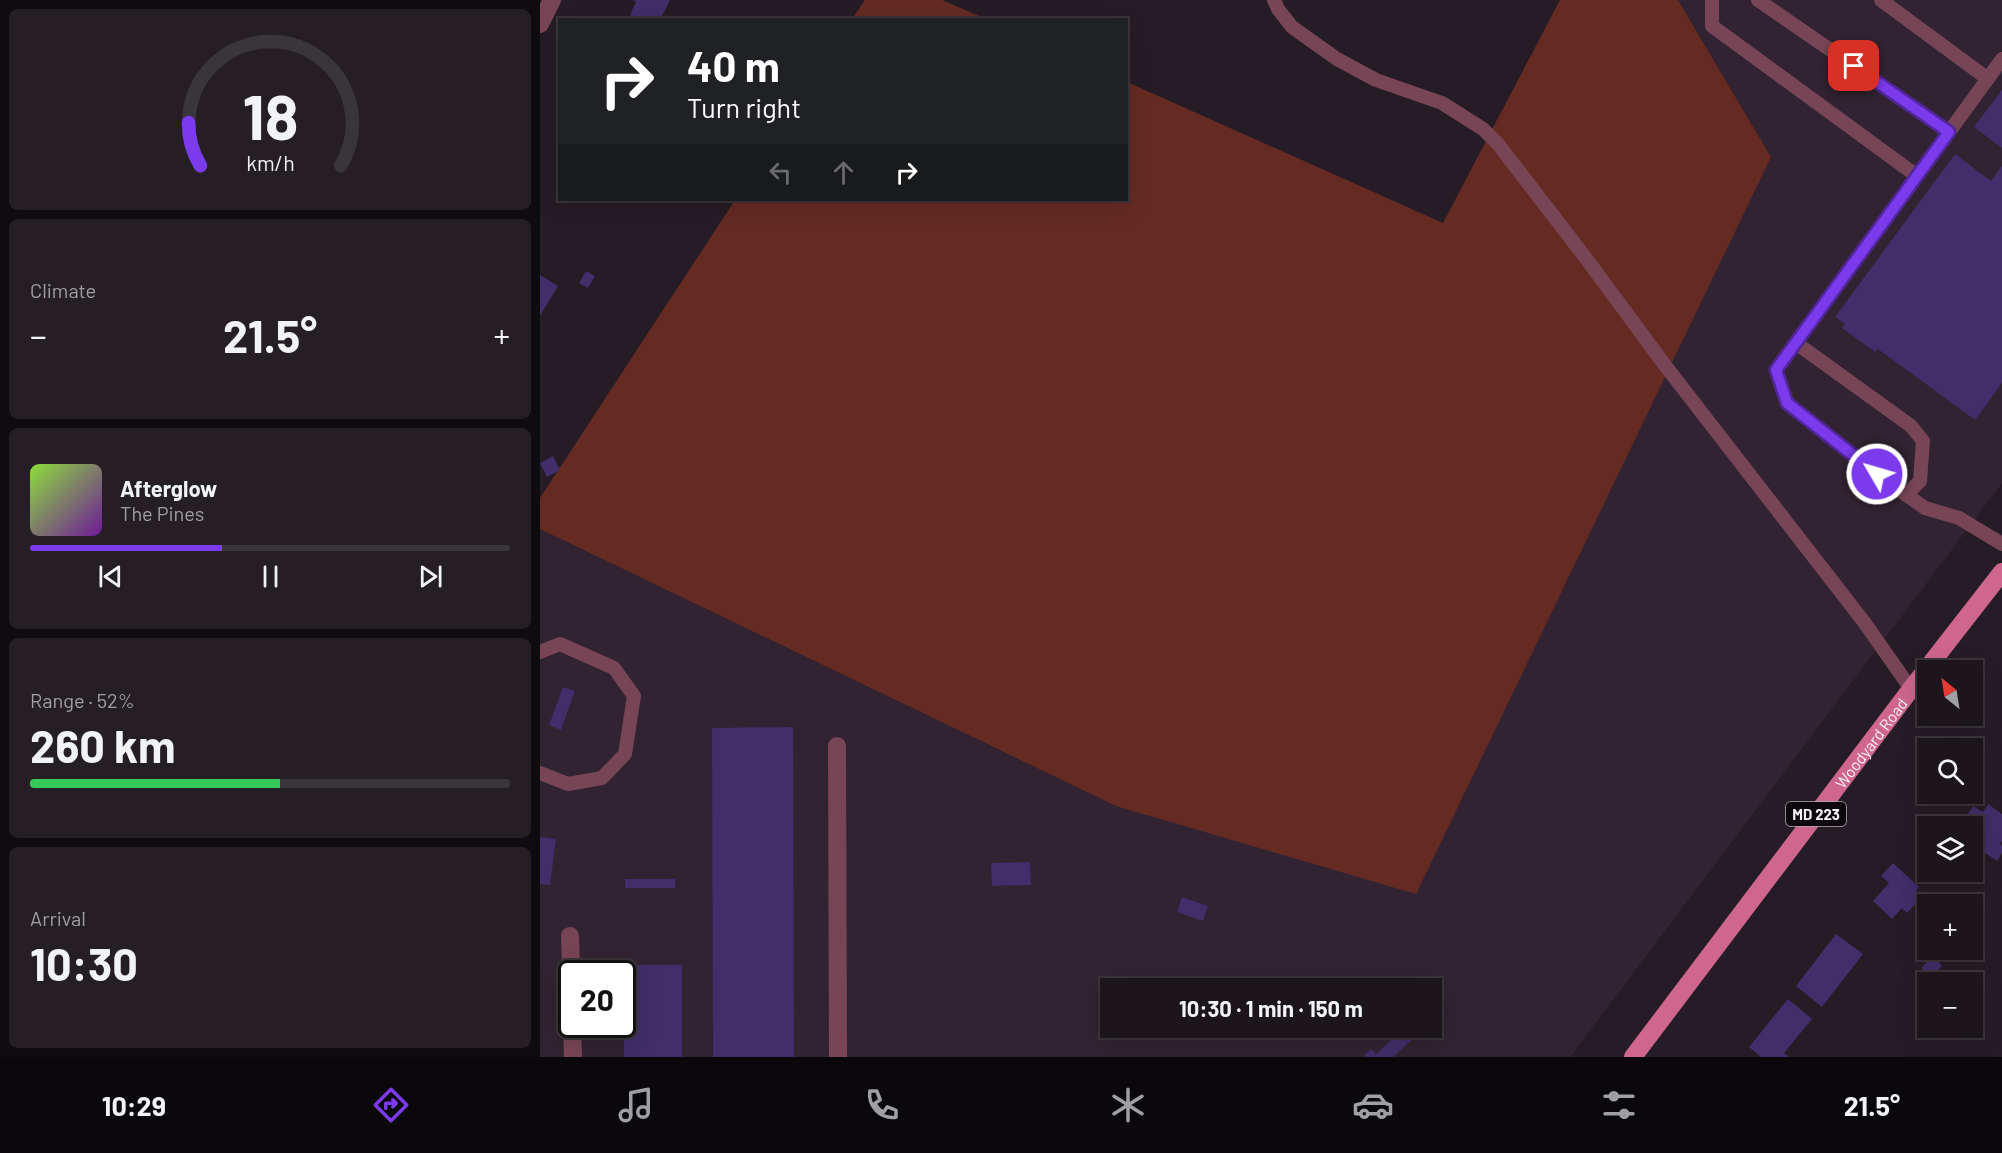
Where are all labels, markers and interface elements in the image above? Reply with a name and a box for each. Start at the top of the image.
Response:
text: 40 m [687,40,780,90]
pin [1828,40,1879,91]
icon: right [588,42,666,120]
icon: arrive [1837,49,1870,82]
text: 18 [242,78,298,152]
text: Turn right [687,91,801,123]
text: km/h [246,151,294,176]
icon: left [764,156,797,189]
icon: ahead [827,156,860,189]
icon: right [890,156,923,189]
text: Climate [30,278,96,302]
text: 21.5° [223,308,317,362]
text: − [30,315,47,355]
text: + [494,315,510,355]
position arrow [1845,442,1909,506]
text: Afterglow [120,475,217,501]
text: The Pines [120,501,204,525]
icon: previous [94,560,127,593]
icon: pause [254,560,287,593]
icon: next [414,560,447,593]
north arrow [1917,660,1983,726]
map controls [1917,660,1983,1038]
text: Range · 52% [30,688,135,712]
street label: Woodyard Road [1830,694,1911,791]
text: 260 km [30,718,176,772]
button: search [1917,738,1983,804]
road number: MD 223 [1786,802,1846,826]
button: layers [1917,816,1983,882]
button: + [1917,894,1983,960]
text: Arrival [30,906,86,930]
text: 10:30 [30,936,138,990]
speed limit sign: 20 [558,960,636,1038]
button: − [1917,972,1983,1038]
text: 10:30 · 1 min · 150 m [1179,995,1363,1021]
icon: directions [370,1084,412,1126]
icon: music [615,1084,657,1126]
icon: phone [861,1084,903,1126]
icon: climate [1107,1084,1149,1126]
icon: car [1352,1084,1394,1126]
icon: filters [1598,1084,1640,1126]
text: 10:29 [102,1089,166,1121]
text: 21.5° [1844,1089,1900,1121]

